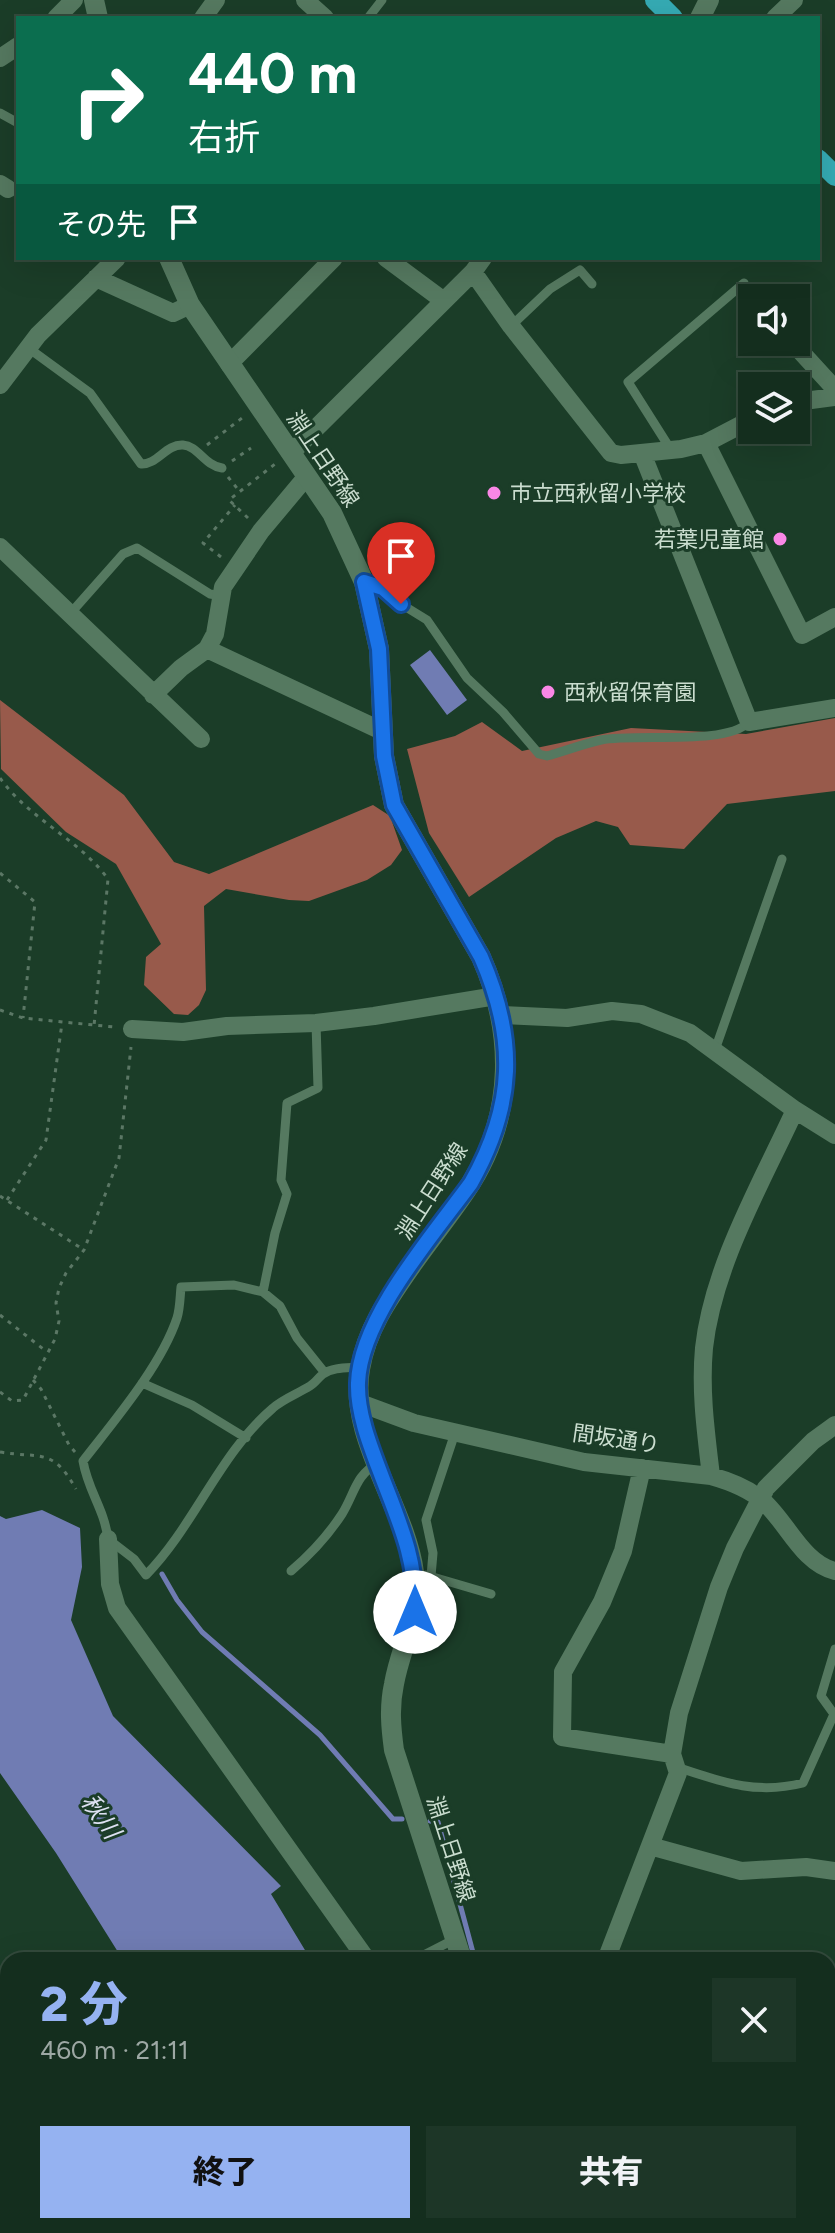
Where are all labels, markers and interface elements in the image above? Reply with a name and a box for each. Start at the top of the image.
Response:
text: 440 m [188,40,357,107]
icon: right [56,48,160,152]
text: 右折 [188,116,260,159]
icon: arrive [162,200,206,244]
text: その先 [56,206,146,243]
map controls [738,284,810,444]
button: sound [738,284,810,356]
button: layers [738,372,810,444]
street label: 淵上日野線 [281,406,365,512]
place label: 市立西秋留小学校 [510,480,686,507]
marker: 市立西秋留小学校 [485,484,503,502]
pin [367,522,435,604]
place label: 若葉児童館 [654,526,764,553]
marker: 若葉児童館 [771,530,789,548]
icon: arrive [379,534,423,578]
place label: 西秋留保育園 [564,679,696,706]
marker: 西秋留保育園 [539,683,557,701]
street label: 淵上日野線 [391,1138,473,1244]
street label: 間坂通り [571,1420,661,1458]
position arrow [373,1570,457,1654]
water label: 秋川 [75,1788,128,1846]
street label: 淵上日野線 [421,1793,481,1905]
text: 2 分 [40,1975,127,2033]
button: close [712,1978,796,2062]
text: 460 m · 21:11 [40,2034,189,2066]
button: 終了 [40,2126,410,2218]
button: 共有 [426,2126,796,2218]

